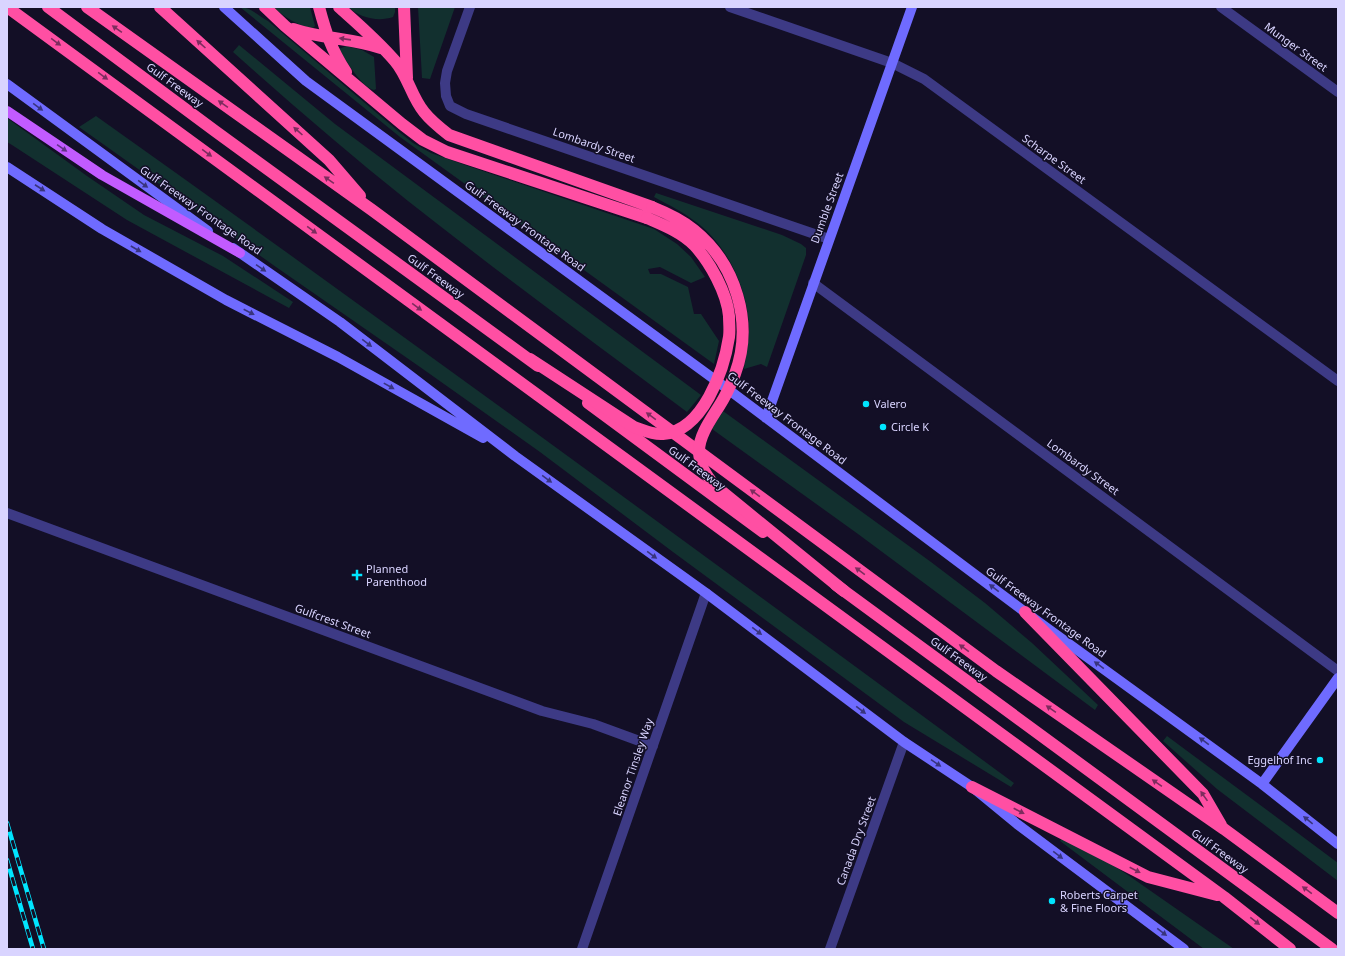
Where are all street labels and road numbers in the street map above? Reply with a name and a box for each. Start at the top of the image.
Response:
street label: Munger Street [1262,19,1331,75]
street label: Gulf Freeway [144,59,207,111]
street label: Lombardy Street [551,123,637,166]
street label: Scharpe Street [1019,130,1089,187]
street label: Gulf Freeway Frontage Road [137,162,265,258]
street label: Dumble Street [807,170,846,245]
street label: Gulf Freeway Frontage Road [462,177,589,274]
street label: Gulf Freeway [405,250,468,302]
street label: Gulf Freeway Frontage Road [725,368,850,467]
street label: Lombardy Street [1044,435,1122,498]
street label: Gulf Freeway [666,442,729,494]
street label: Gulf Freeway Frontage Road [983,563,1110,660]
street label: Gulfcrest Street [293,600,373,641]
street label: Gulf Freeway [928,633,991,685]
street label: Eleanor Tinsley Way [609,716,656,818]
street label: Canada Dry Street [832,794,879,887]
street label: Gulf Freeway [1189,825,1252,877]

